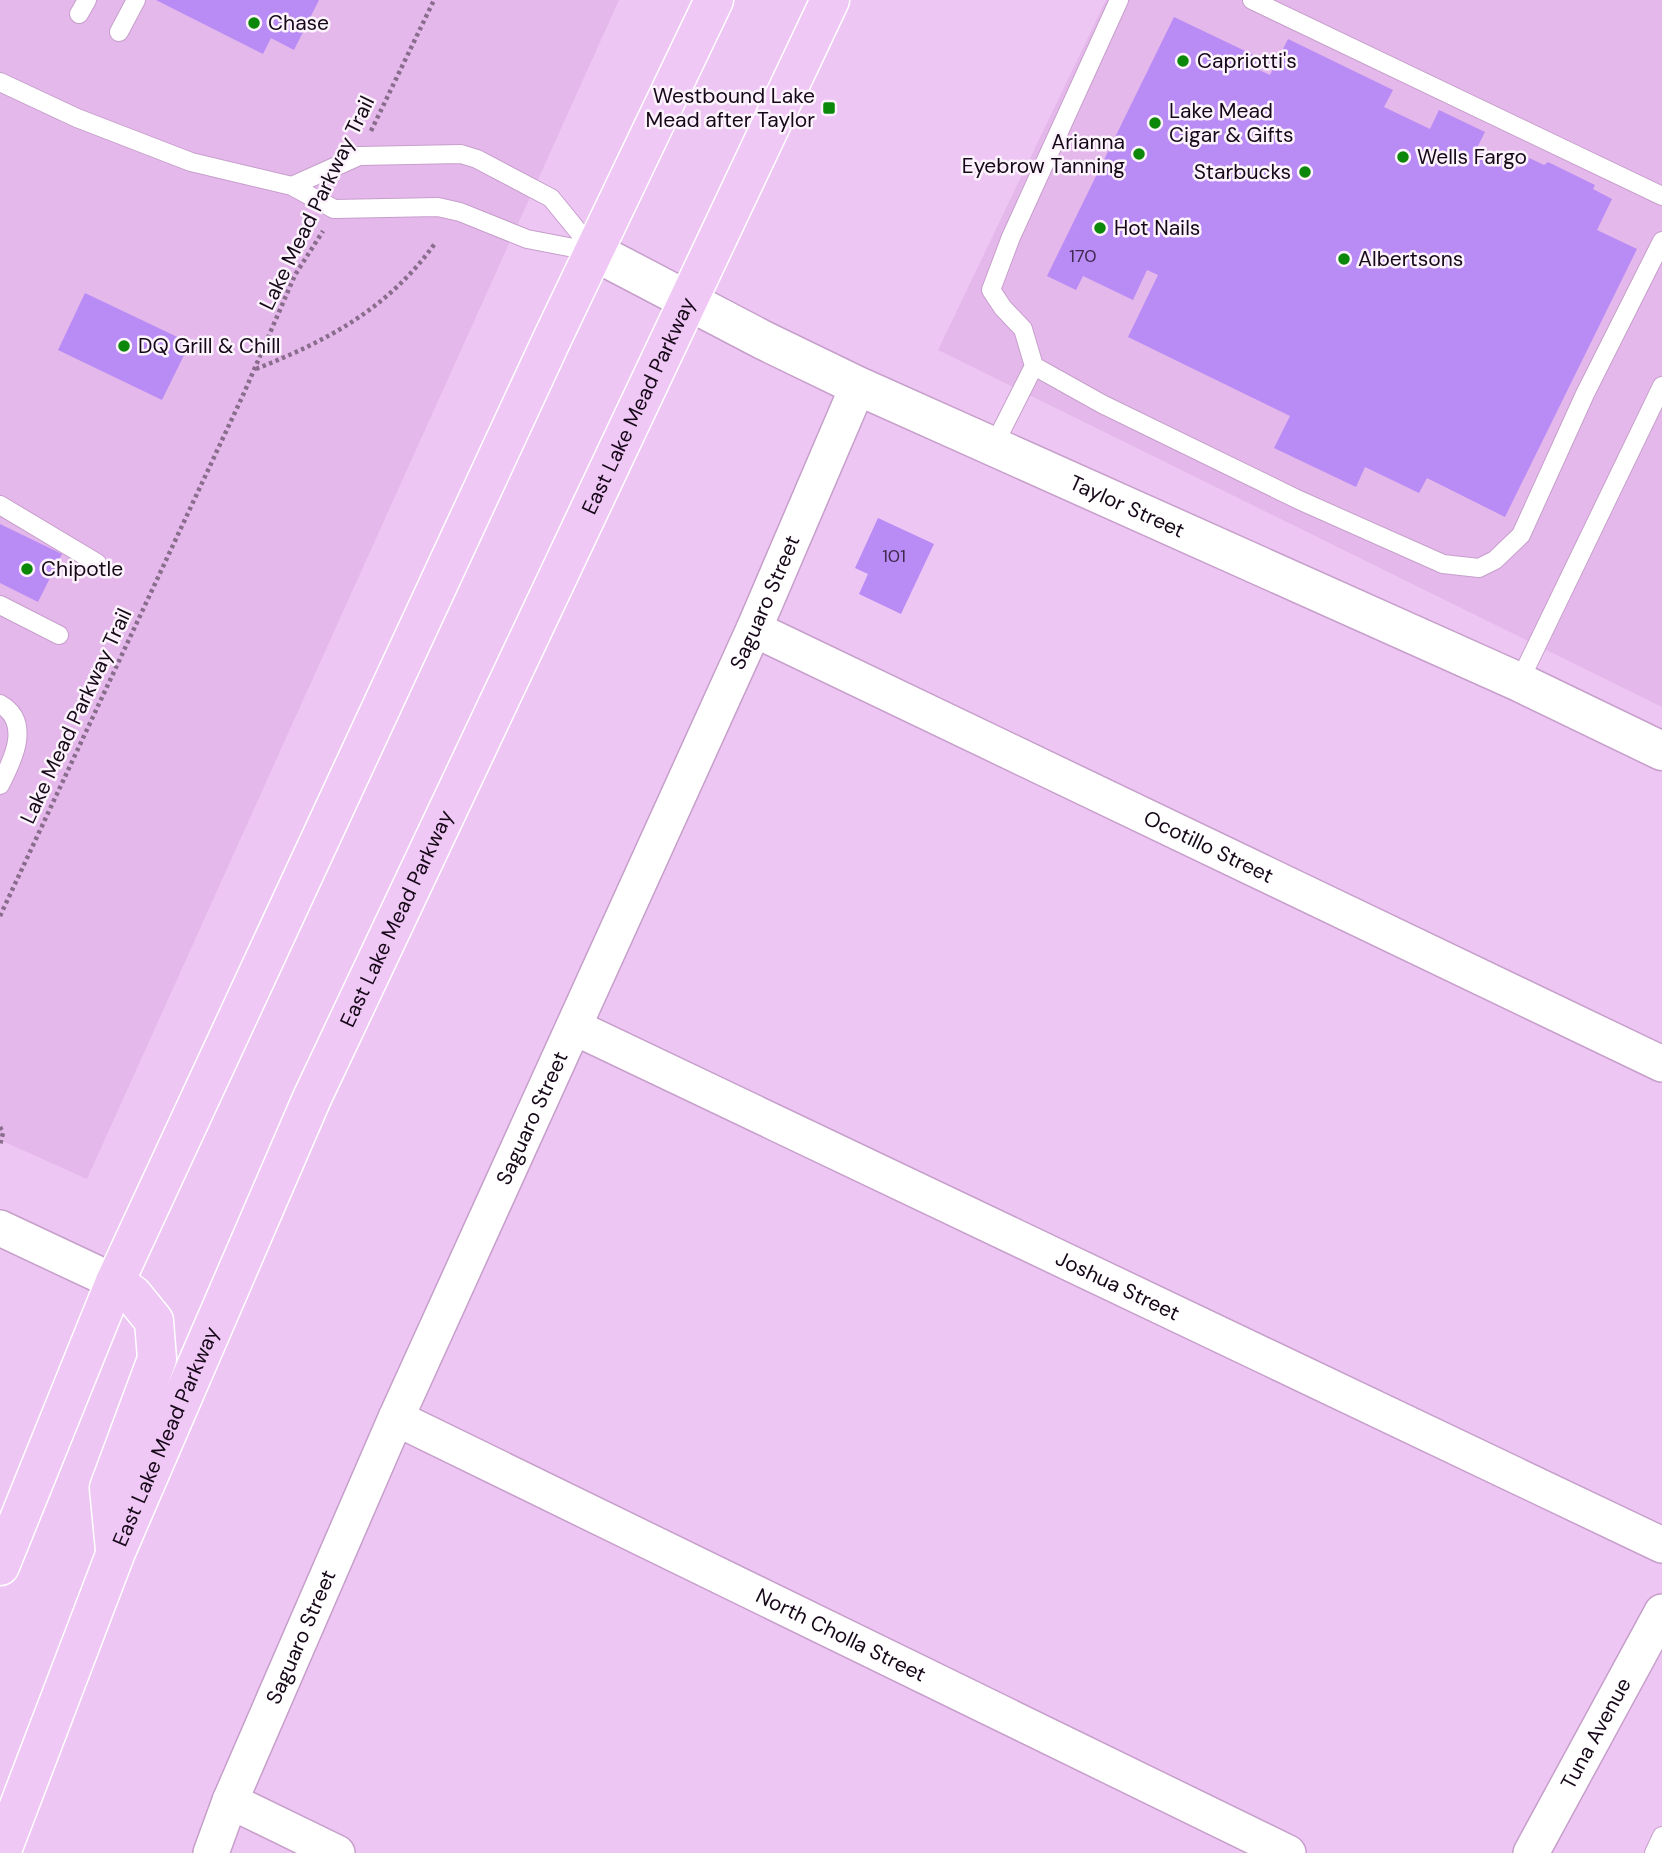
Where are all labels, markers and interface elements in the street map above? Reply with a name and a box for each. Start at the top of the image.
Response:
place label: Chase [268,9,329,37]
marker: Chase [246,15,262,31]
place label: Capriotti's [1197,47,1297,75]
marker: Capriotti's [1175,53,1191,69]
place label: Westbound Lake Mead after Taylor [646,82,815,134]
street label: Lake Mead Parkway Trail [253,91,381,315]
place label: Lake Mead Cigar & Gifts [1169,97,1293,149]
marker: Westbound Lake Mead after Taylor [821,100,837,116]
marker: Lake Mead Cigar & Gifts [1147,115,1163,131]
place label: Arianna Eyebrow Tanning [962,128,1125,180]
place label: Wells Fargo [1417,143,1527,171]
marker: Arianna Eyebrow Tanning [1131,146,1147,162]
marker: Wells Fargo [1395,149,1411,165]
place label: Starbucks [1194,158,1291,186]
marker: Starbucks [1297,164,1313,180]
place label: Hot Nails [1114,214,1200,242]
marker: Hot Nails [1092,220,1108,236]
house number: 170 [1069,244,1097,268]
place label: Albertsons [1358,245,1463,273]
marker: Albertsons [1336,251,1352,267]
street label: East Lake Mead Parkway [575,292,702,519]
place label: DQ Grill & Chill [138,332,281,360]
marker: DQ Grill & Chill [116,338,132,354]
street label: Taylor Street [1065,469,1189,544]
street label: Saguaro Street [723,531,806,674]
house number: 101 [882,544,906,568]
place label: Chipotle [41,555,123,583]
marker: Chipotle [19,561,35,577]
street label: Lake Mead Parkway Trail [14,604,138,828]
street label: Ocotillo Street [1139,804,1278,890]
street label: East Lake Mead Parkway [333,805,460,1032]
street label: Saguaro Street [490,1047,574,1189]
street label: Joshua Street [1051,1244,1184,1327]
street label: East Lake Mead Parkway [106,1322,226,1551]
street label: Saguaro Street [260,1566,342,1709]
street label: North Cholla Street [751,1582,931,1688]
street label: Tuna Avenue [1554,1673,1638,1794]

